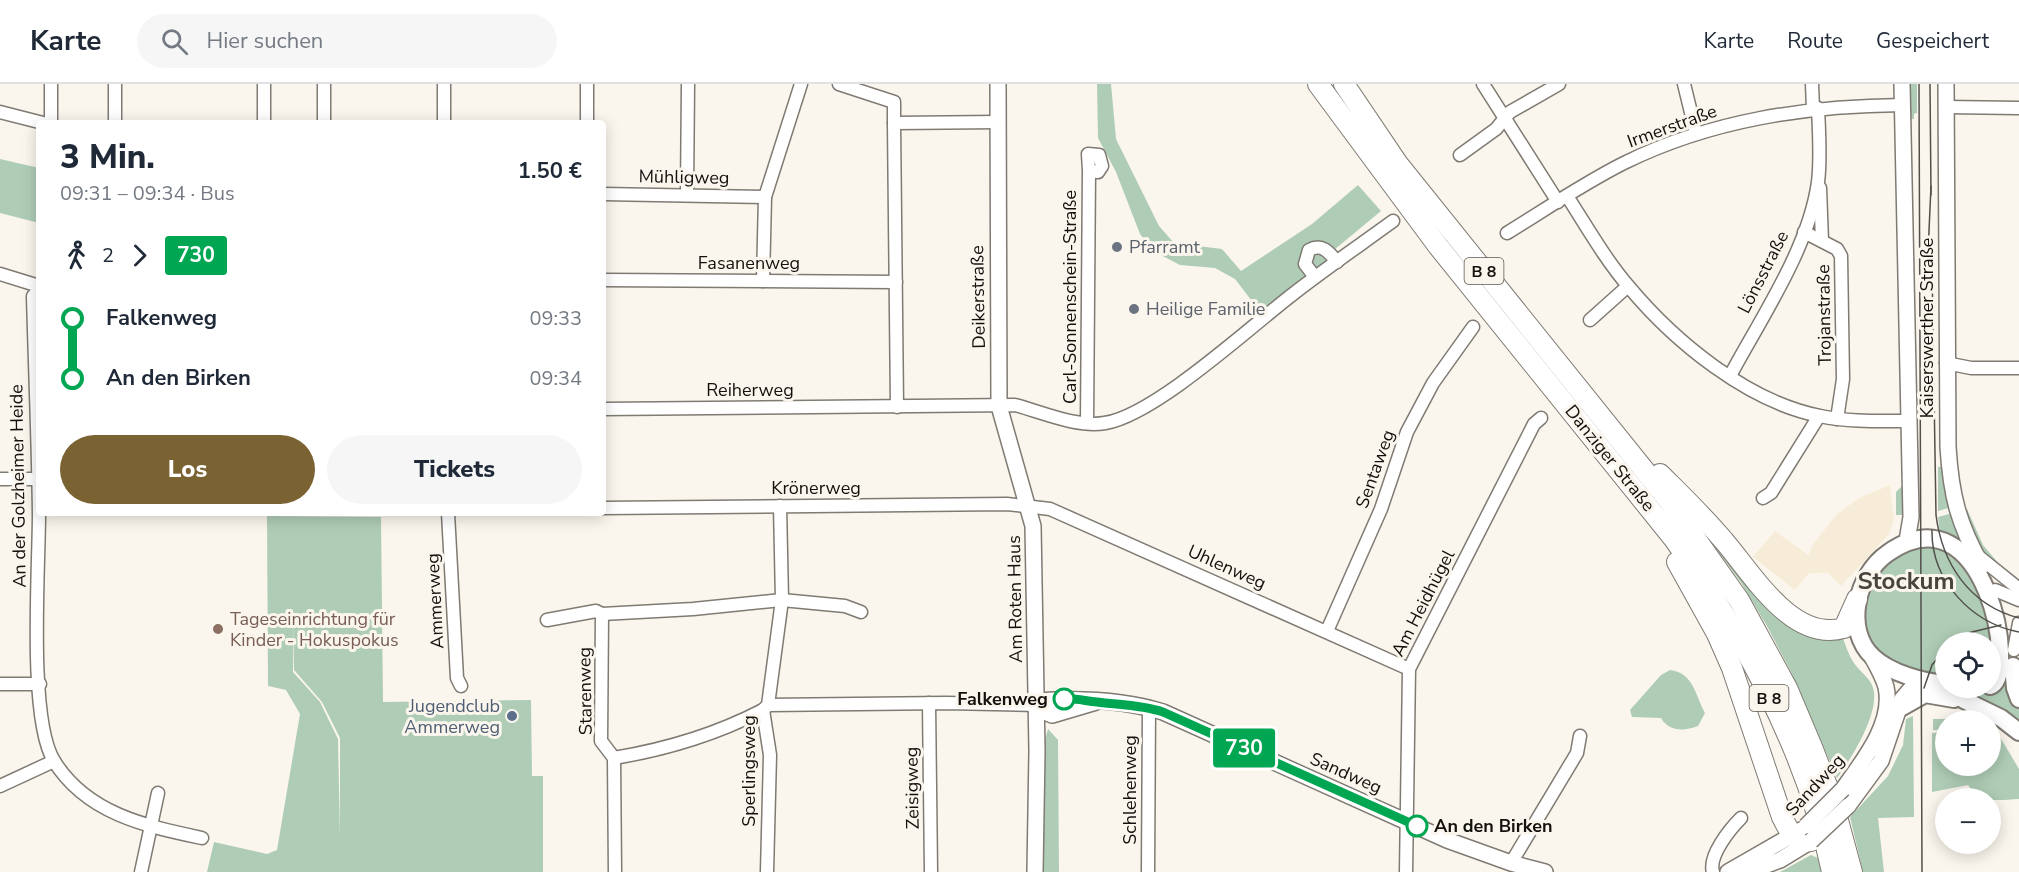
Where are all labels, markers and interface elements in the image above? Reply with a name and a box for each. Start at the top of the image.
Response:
search box [137,14,557,68]
text: Karte [30,22,101,60]
icon: search [158,25,191,58]
text: Hier suchen [206,26,323,56]
text: Karte [1704,27,1754,55]
text: Route [1787,27,1843,55]
text: Gespeichert [1876,27,1989,55]
street label: Irmerstraße [1624,99,1720,153]
text: 3 Min. [60,135,155,180]
text: 1.50 € [518,156,582,186]
street label: Mühligweg [638,164,730,190]
text: 09:31 – 09:34 · Bus [60,180,235,207]
street label: Carl-Sonnenschein-Straße [1058,190,1082,404]
street label: Lönsstraße [1732,226,1794,318]
place label: Pfarramt [1129,235,1201,259]
street label: Kaiserswerther Straße [1915,238,1939,418]
icon: walk [60,239,93,272]
icon: forward [123,239,156,272]
marker: Pfarramt [1110,240,1124,254]
text: 730 [177,241,215,269]
text: 2 [102,242,114,269]
street label: Deikerstraße [965,245,991,349]
street label: Fasanenweg [698,251,800,275]
road number: B 8 [1464,258,1504,284]
street label: Trojanstraße [1811,264,1837,366]
place label: Heilige Familie [1146,297,1265,321]
marker: Heilige Familie [1127,302,1141,316]
text: Falkenweg [106,303,217,333]
text: 09:33 [529,305,582,332]
text: An den Birken [106,363,251,393]
text: 09:34 [529,365,582,392]
street label: Reiherweg [706,378,794,402]
street label: An der Golzheimer Heide [4,384,32,588]
street label: Danziger Straße [1560,400,1660,516]
street label: Sentaweg [1350,426,1400,512]
button: Los [60,435,315,504]
button: Tickets [327,435,582,504]
street label: Krönerweg [771,476,861,500]
street label: Am Roten Haus [1002,535,1028,663]
street label: Uhlenweg [1184,539,1270,595]
street label: Am Heidhügel [1386,545,1461,661]
street label: Ammerweg [421,553,449,649]
district label: Stockum [1857,565,1955,597]
place label: Tageseinrichtung für Kinder - Hokuspokus [230,607,399,652]
marker: Tageseinrichtung für Kinder - Hokuspokus [211,622,225,636]
map controls [1935,632,2001,854]
button: locate [1935,632,2001,698]
street label: Starenweg [572,647,598,735]
road number: B 8 [1750,685,1788,711]
place label: Falkenweg [957,687,1048,711]
marker: Falkenweg [1053,688,1075,710]
place label: Jugendclub Ammerweg [404,694,500,739]
marker: Jugendclub Ammerweg [505,709,519,723]
button: + [1935,710,2001,776]
street label: Sperlingsweg [737,715,761,827]
line badge: 730 [1210,728,1278,768]
text: 730 [1225,734,1263,762]
street label: Schlehenweg [1118,735,1142,845]
street label: Zeisigweg [899,746,925,830]
street label: Sandweg [1306,746,1386,800]
street label: Sandweg [1780,749,1850,821]
button: − [1935,788,2001,854]
place label: An den Birken [1434,814,1553,838]
marker: An den Birken [1406,815,1428,837]

